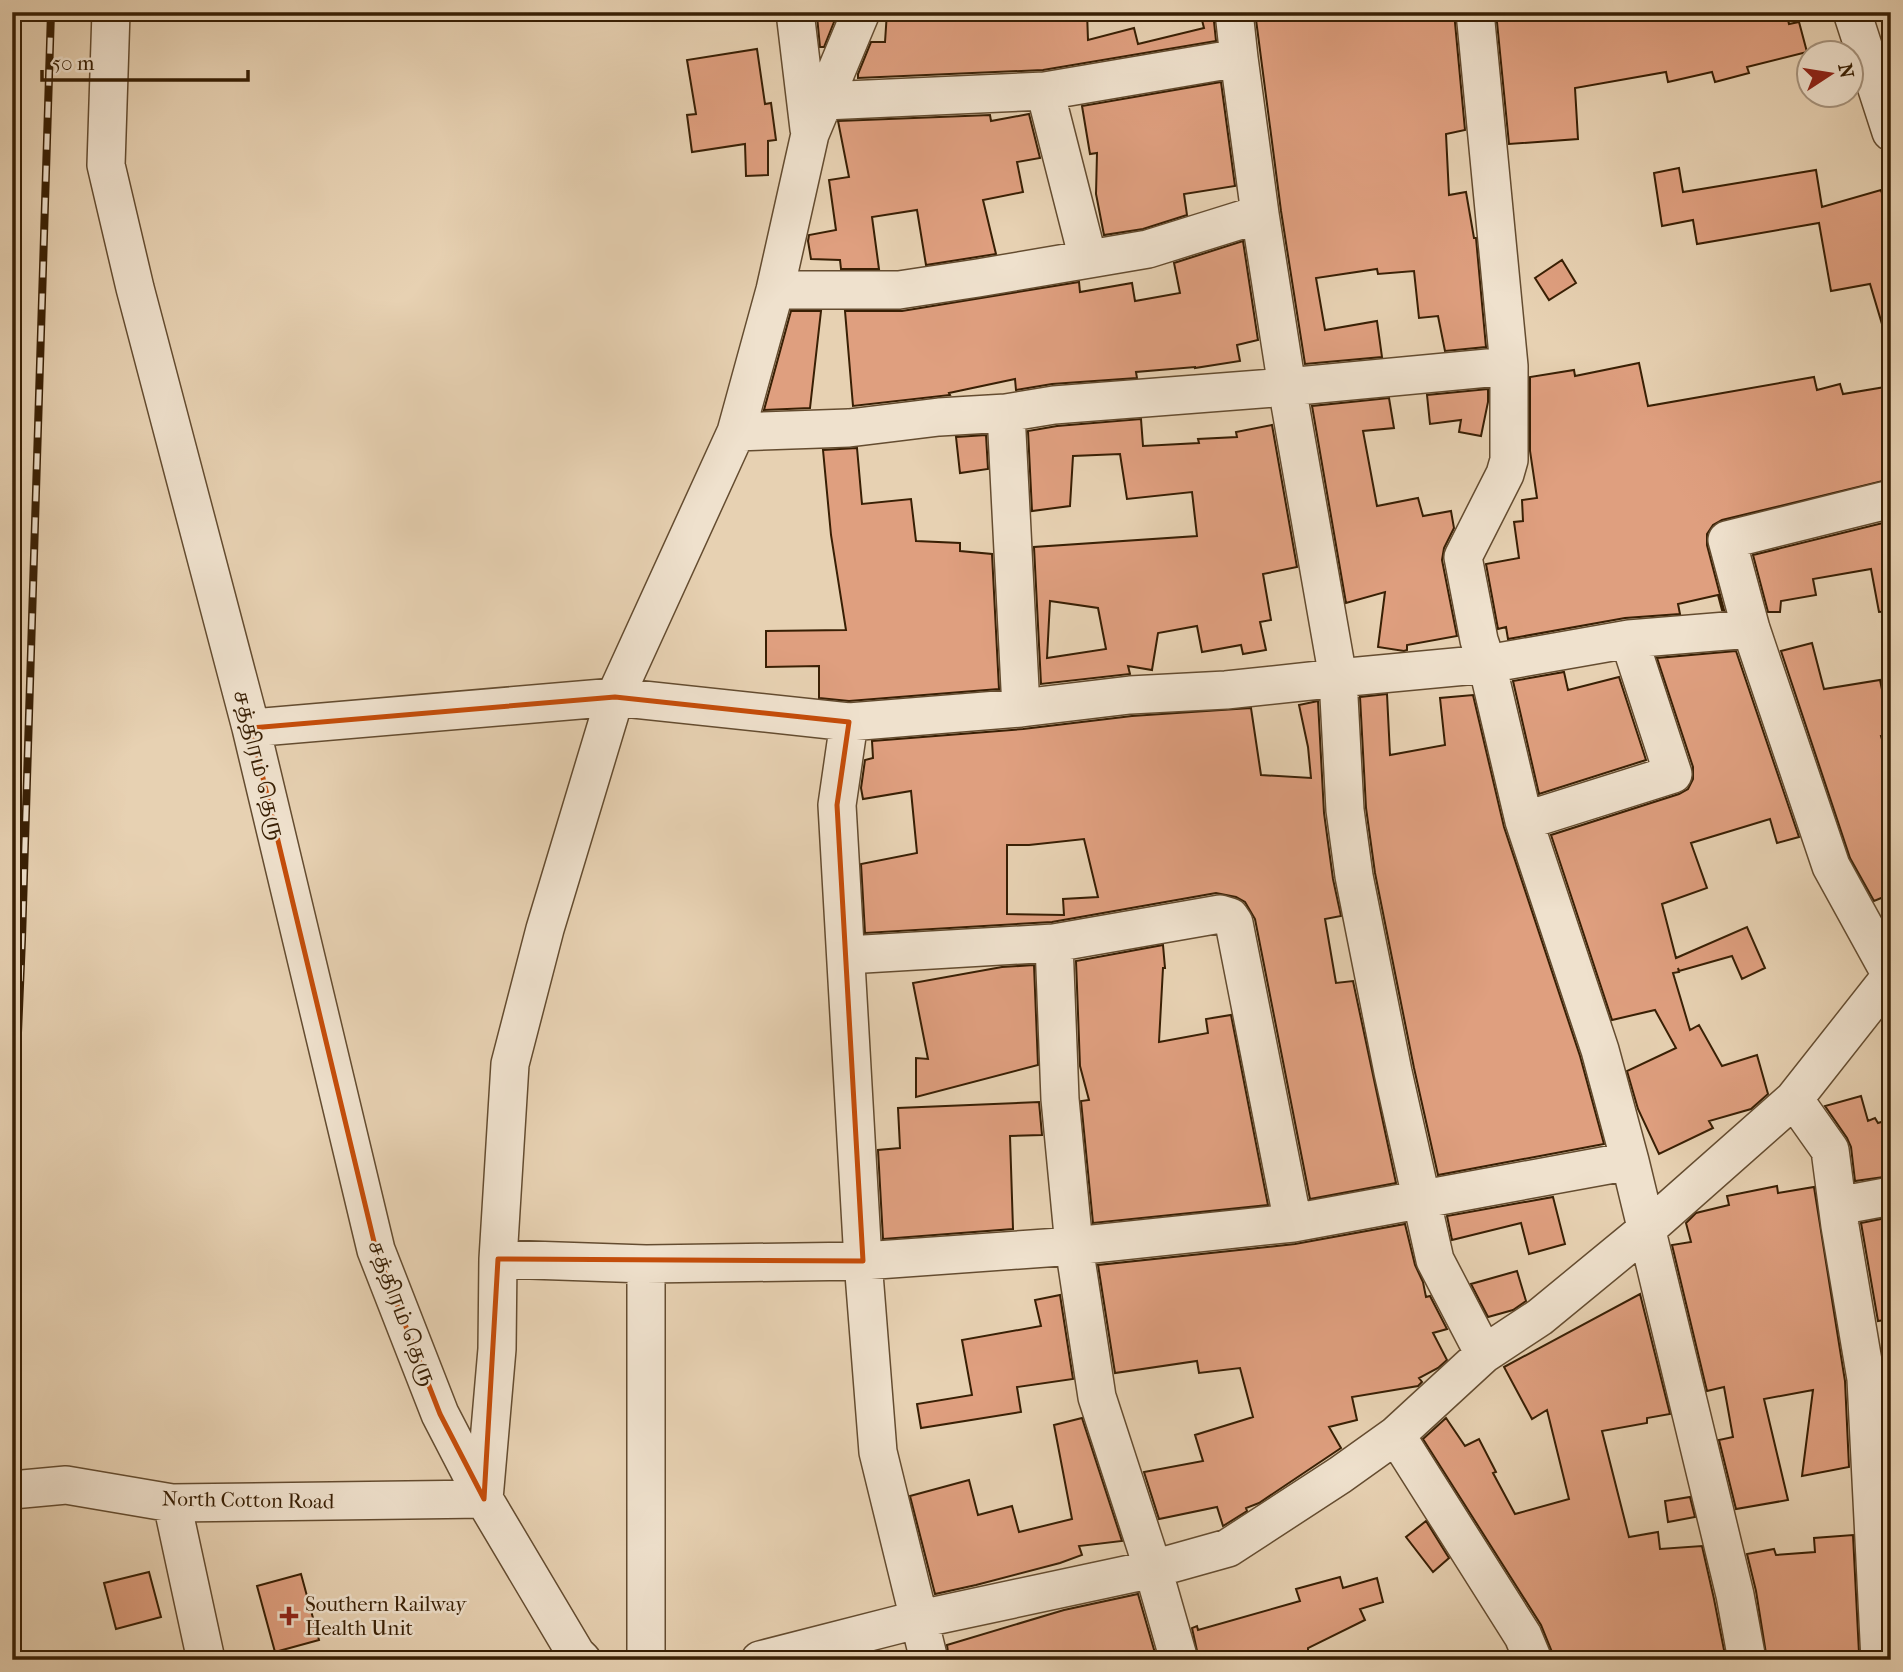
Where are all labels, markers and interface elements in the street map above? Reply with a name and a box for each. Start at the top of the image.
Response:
scale bar [42,38,248,82]
north arrow [1794,38,1864,108]
text: 50 m [52,51,95,75]
text: N [1833,61,1858,81]
street label: சத்திரம் தெரு [227,687,289,843]
street label: சத்திரம் தெரு [361,1237,441,1390]
street label: North Cotton Road [162,1486,335,1514]
place label: Southern Railway Health Unit [305,1592,467,1640]
marker: Southern Railway Health Unit [279,1606,299,1626]

